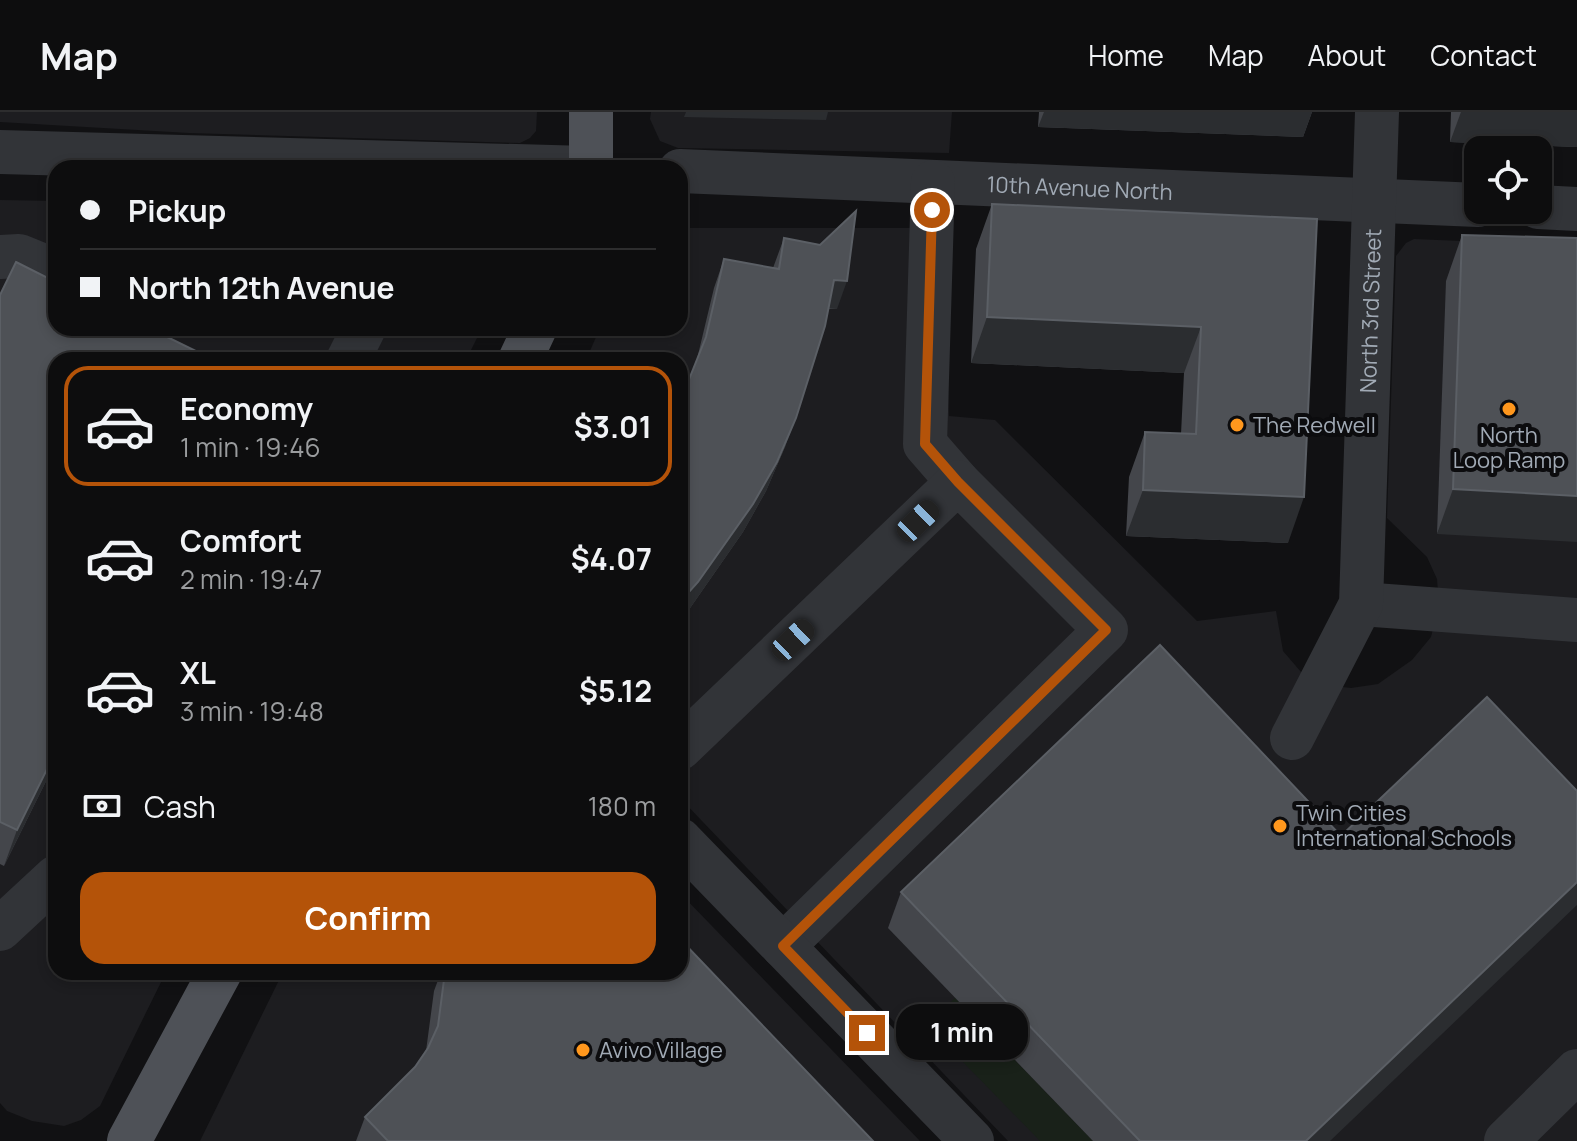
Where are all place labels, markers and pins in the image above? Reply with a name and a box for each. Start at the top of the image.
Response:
marker: North Loop Ramp [1500,400,1518,418]
place label: The Redwell [1253,410,1376,440]
marker: The Redwell [1228,416,1246,434]
place label: North Loop Ramp [1453,420,1565,475]
place label: Twin Cities International Schools [1296,798,1512,853]
marker: Twin Cities International Schools [1271,817,1289,835]
place label: Avivo Village [599,1035,723,1065]
marker: Avivo Village [574,1041,592,1059]

